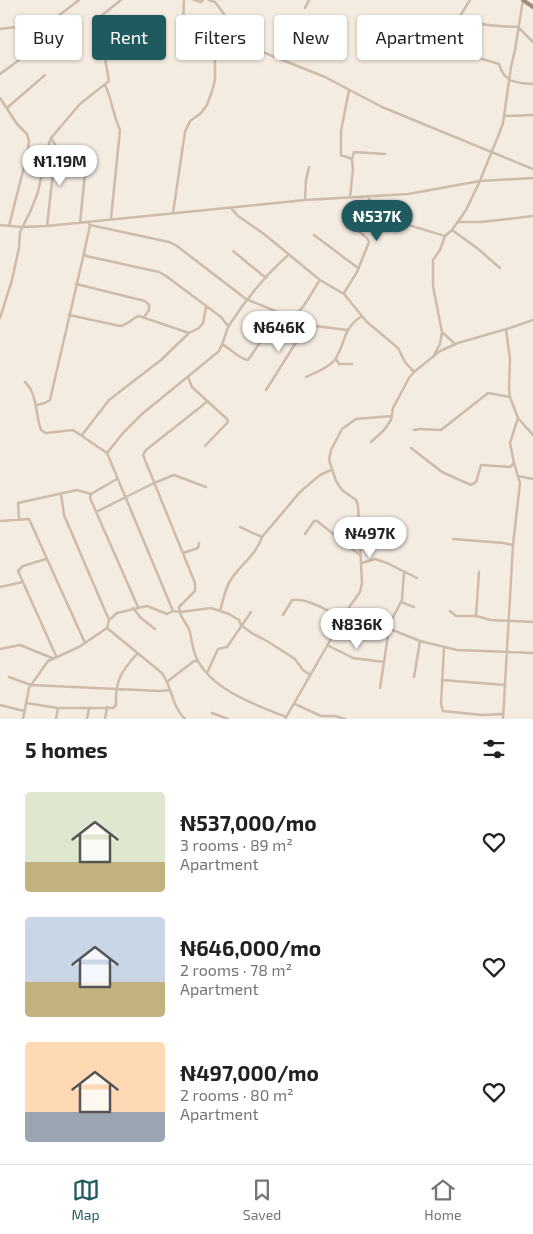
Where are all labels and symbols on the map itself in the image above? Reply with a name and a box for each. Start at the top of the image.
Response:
pin: ₦1.19M [19,144,101,187]
pin: ₦537K [342,200,412,242]
pin: ₦646K [244,310,314,353]
pin: ₦497K [335,516,405,559]
pin: ₦836K [322,608,392,650]

